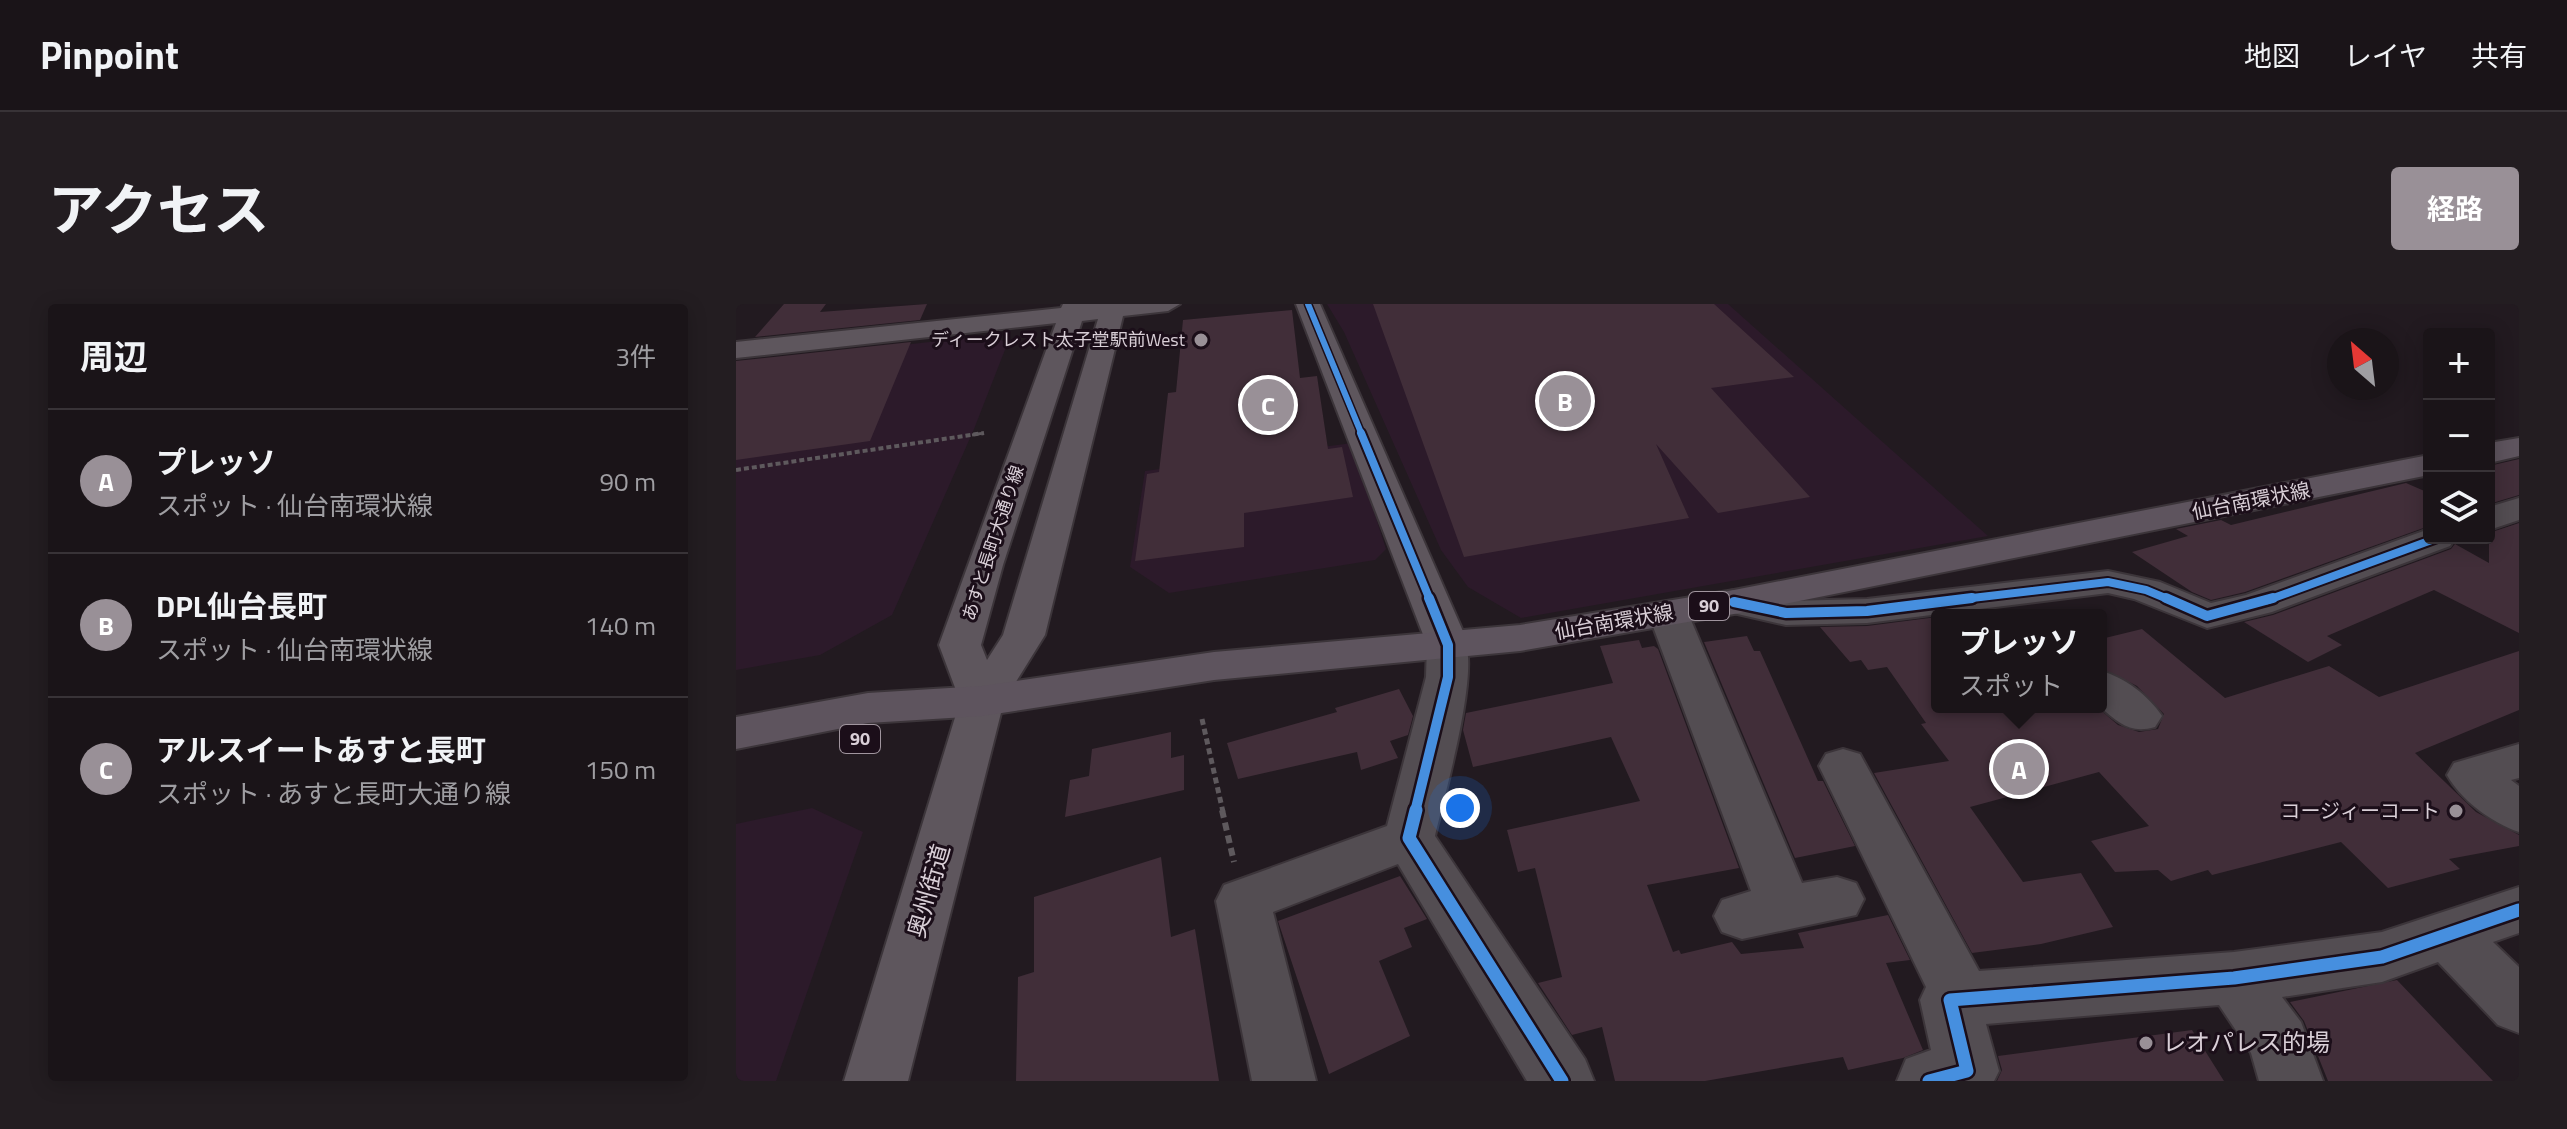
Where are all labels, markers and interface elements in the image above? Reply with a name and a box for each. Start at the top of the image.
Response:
text: Pinpoint [40,26,179,84]
text: 地図 [2244,34,2300,77]
text: レイヤ [2344,34,2427,77]
text: 共有 [2471,34,2527,77]
text: アクセス [48,167,269,252]
button: 経路 [2391,167,2519,250]
place label: ディークレスト太子堂駅前West [931,326,1186,353]
north arrow [2327,328,2399,400]
map controls [2423,328,2495,544]
button: + [2423,328,2495,400]
text: 周辺 [80,330,148,382]
marker: ディークレスト太子堂駅前West [1192,331,1210,349]
text: 3件 [615,337,656,376]
pin: B [1539,371,1591,431]
pin: C [1242,375,1294,435]
button: − [2423,400,2495,472]
text: プレッソ [156,439,276,485]
text: A [98,462,114,501]
text: 90 m [599,462,656,501]
street label: あすと長町大通り線 [955,462,1030,624]
button: layers [2423,472,2495,544]
street label: 仙台南環状線 [2189,474,2313,527]
text: スポット · 仙台南環状線 [156,486,433,525]
text: DPL仙台長町 [156,583,327,629]
road number: 90 [1689,592,1729,620]
street label: 仙台南環状線 [1552,596,1676,647]
text: B [98,606,114,645]
text: 140 m [585,606,656,645]
popup [1931,609,2107,713]
text: プレッソ [1959,619,2079,665]
text: スポット · 仙台南環状線 [156,630,433,669]
text: スポット [1959,666,2063,705]
road number: 90 [840,725,880,753]
text: アルスイートあすと長町 [156,727,486,773]
pin: A [1993,739,2045,799]
text: C [99,750,113,789]
text: 150 m [585,750,656,789]
text: スポット · あすと長町大通り線 [156,774,511,813]
your location [1440,788,1480,828]
place label: コージィーコート [2280,795,2440,826]
marker: コージィーコート [2447,802,2465,820]
street label: 奥州街道 [898,840,959,942]
place label: レオパレス的場 [2162,1024,2330,1060]
marker: レオパレス的場 [2137,1034,2155,1052]

